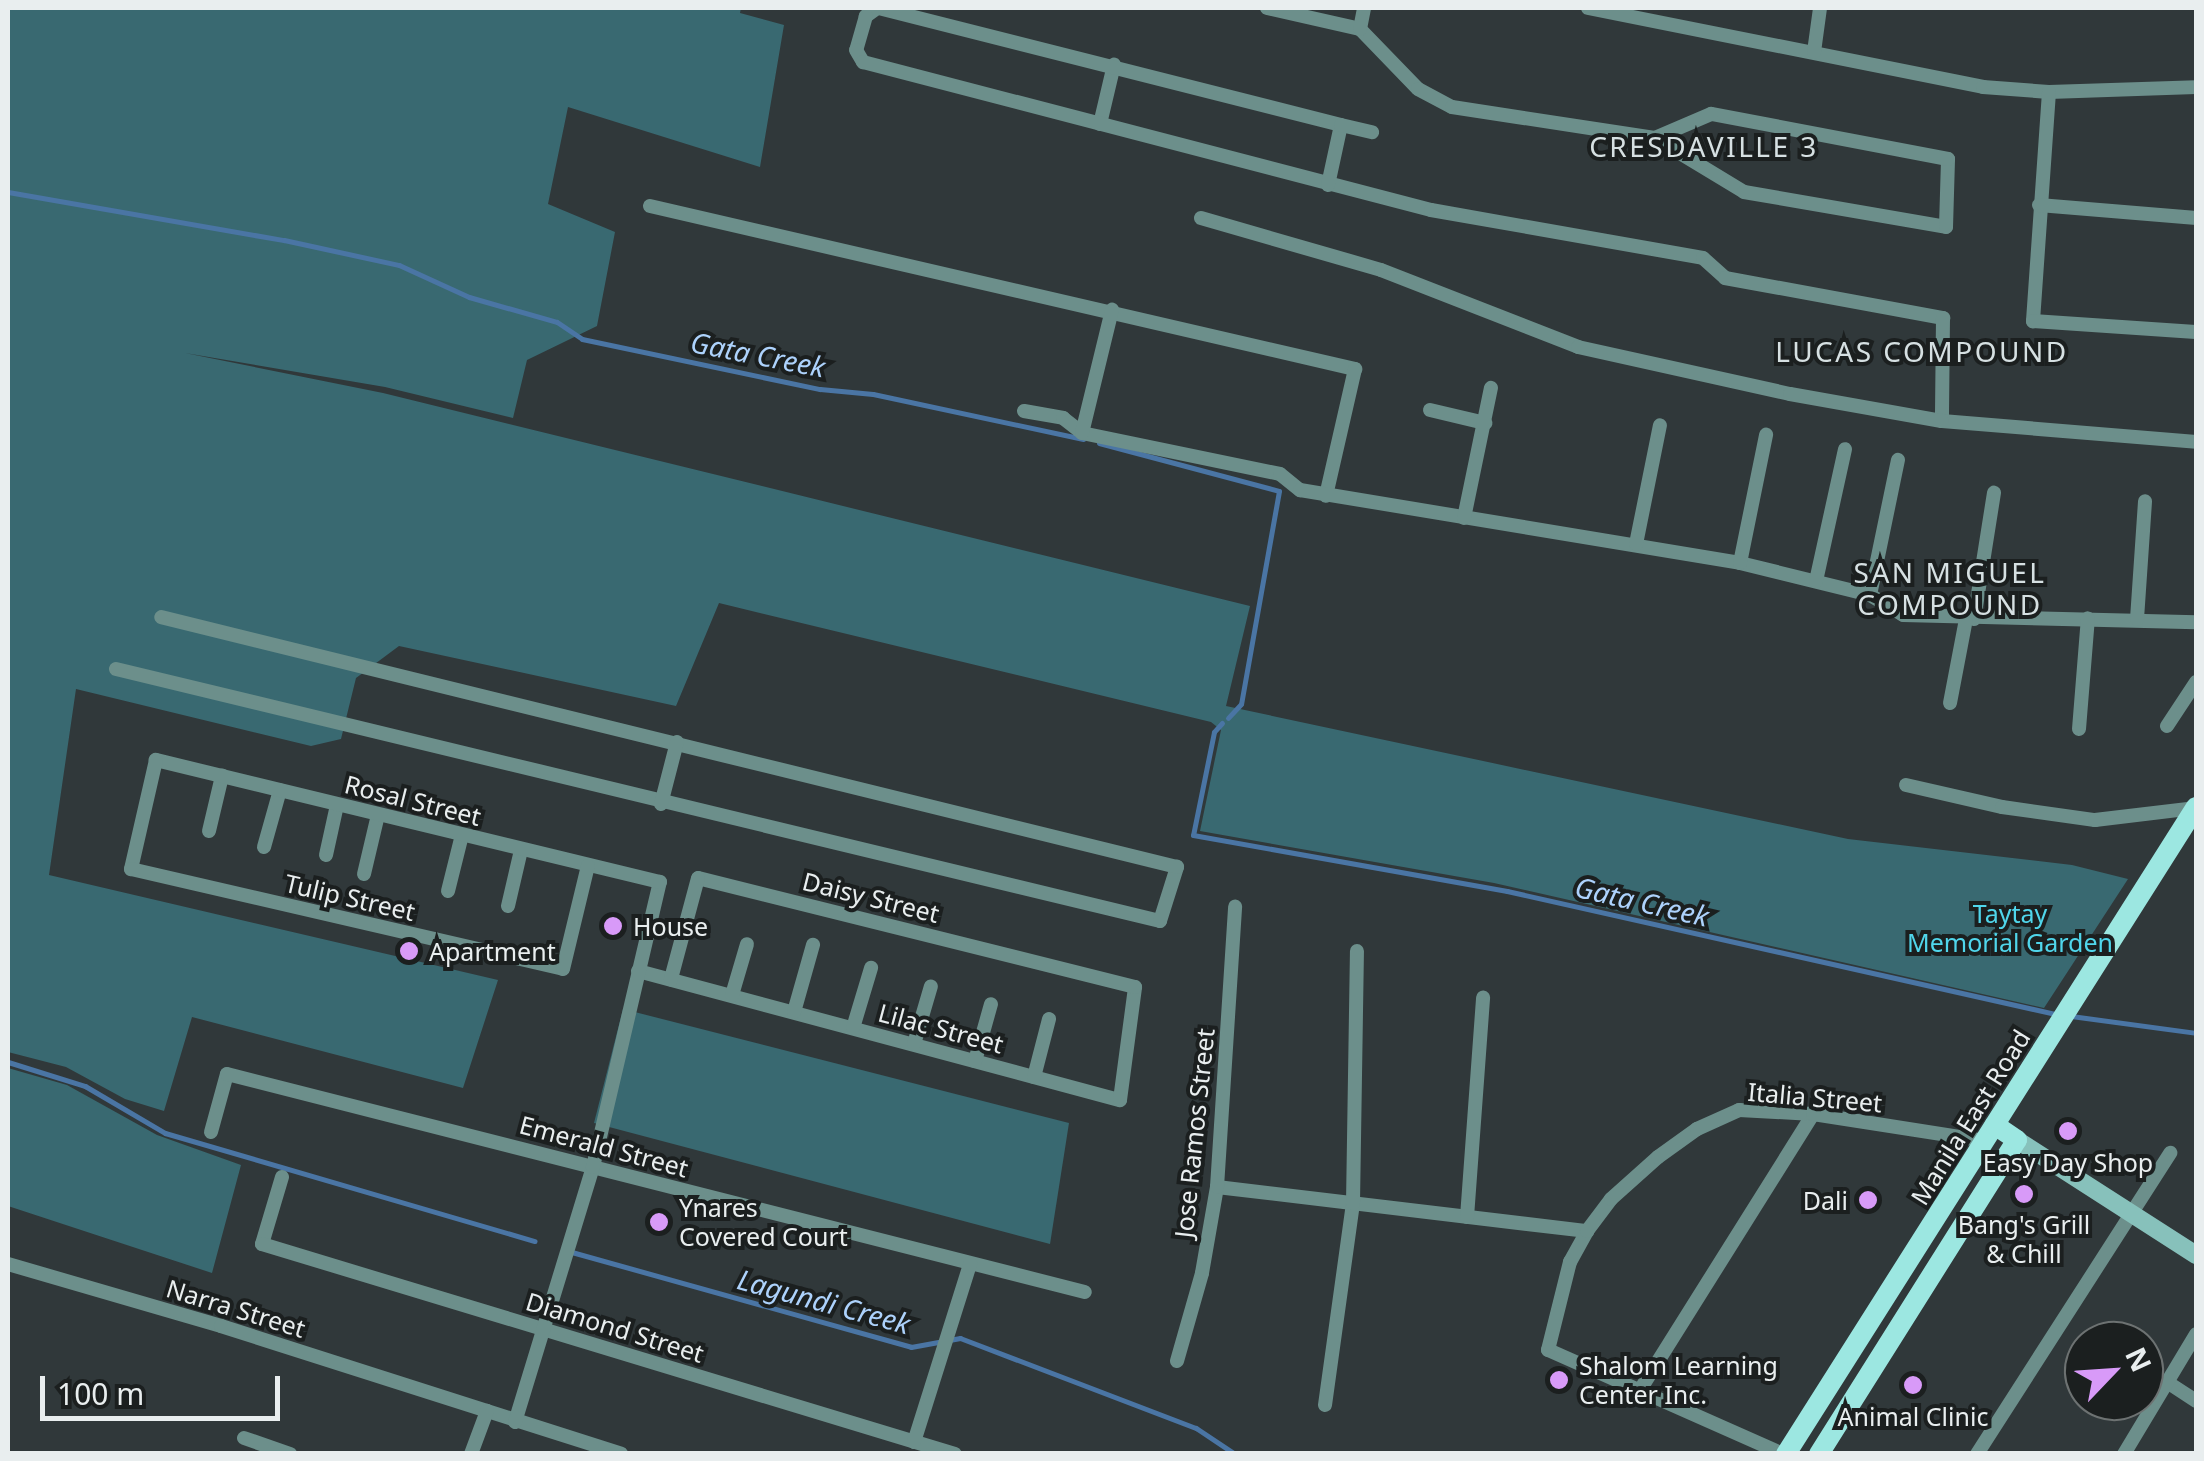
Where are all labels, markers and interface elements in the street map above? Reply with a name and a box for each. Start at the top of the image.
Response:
district label: CRESDAVILLE 3 [1589,129,1819,163]
water label: Gata Creek [688,325,828,383]
district label: LUCAS COMPOUND [1775,334,2069,368]
district label: SAN MIGUEL COMPOUND [1854,555,2046,621]
street label: Rosal Street [342,769,484,831]
street label: Daisy Street [800,866,942,928]
street label: Tulip Street [282,867,418,927]
water label: Gata Creek [1572,869,1712,933]
park label: Taytay Memorial Garden [1907,899,2113,958]
place label: House [633,911,708,941]
marker: House [602,915,624,937]
place label: Apartment [429,936,556,966]
marker: Apartment [398,940,420,962]
street label: Lilac Street [875,997,1007,1059]
street label: Manila East Road [1904,1024,2036,1210]
street label: Jose Ramos Street [1168,1027,1220,1239]
street label: Italia Street [1747,1076,1883,1118]
street label: Emerald Street [516,1109,692,1183]
marker: Easy Day Shop [2057,1120,2079,1142]
place label: Easy Day Shop [1983,1147,2153,1177]
marker: Bang's Grill & Chill [2013,1183,2035,1205]
place label: Dali [1803,1185,1848,1215]
marker: Dali [1857,1189,1879,1211]
place label: Ynares Covered Court [679,1193,848,1252]
place label: Bang's Grill & Chill [1958,1210,2090,1269]
marker: Ynares Covered Court [648,1211,670,1233]
water label: Lagundi Creek [734,1262,914,1340]
street label: Narra Street [163,1273,309,1343]
street label: Diamond Street [522,1286,708,1368]
north arrow [2064,1321,2164,1421]
text: N [2117,1341,2161,1378]
place label: Shalom Learning Center Inc. [1579,1351,1778,1410]
scale bar [45,1356,285,1418]
marker: Shalom Learning Center Inc. [1548,1369,1570,1391]
text: 100 m [57,1373,144,1414]
marker: Animal Clinic [1902,1374,1924,1396]
place label: Animal Clinic [1838,1401,1988,1431]

